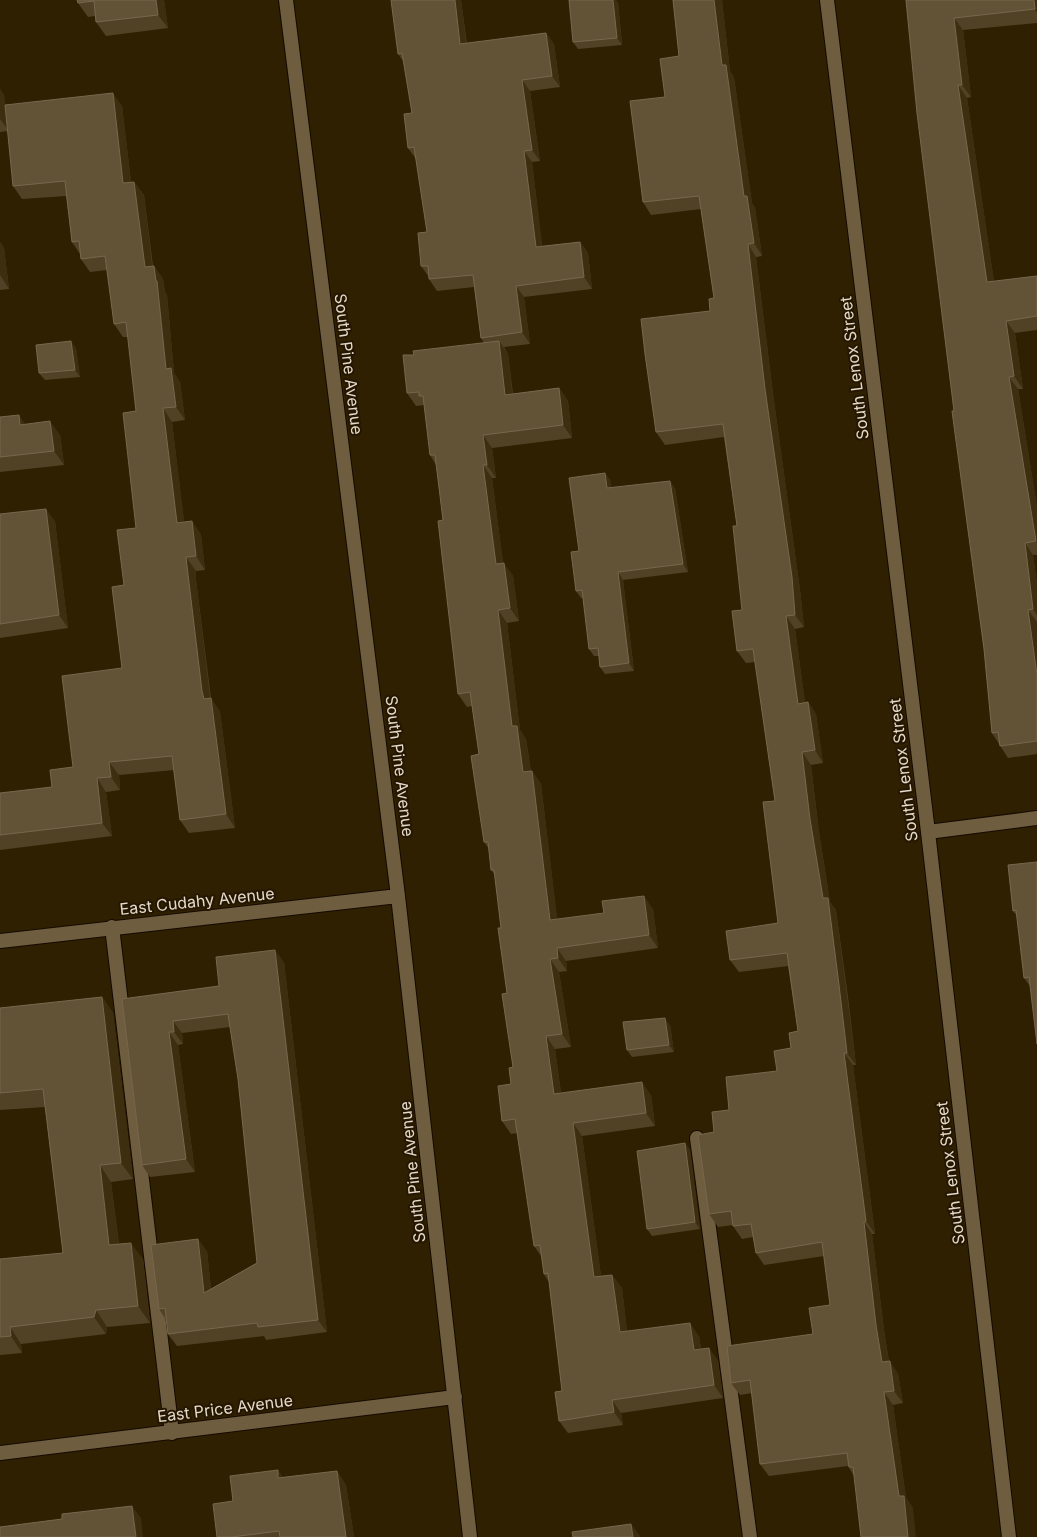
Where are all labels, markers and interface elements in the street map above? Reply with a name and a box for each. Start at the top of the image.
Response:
street label: South Pine Avenue [330,292,368,436]
street label: South Lenox Street [835,295,873,441]
street label: South Pine Avenue [381,694,419,838]
street label: South Lenox Street [884,697,922,843]
street label: East Cudahy Avenue [119,883,275,919]
street label: South Pine Avenue [395,1100,429,1244]
street label: South Lenox Street [931,1100,969,1246]
street label: East Price Avenue [156,1390,294,1426]

